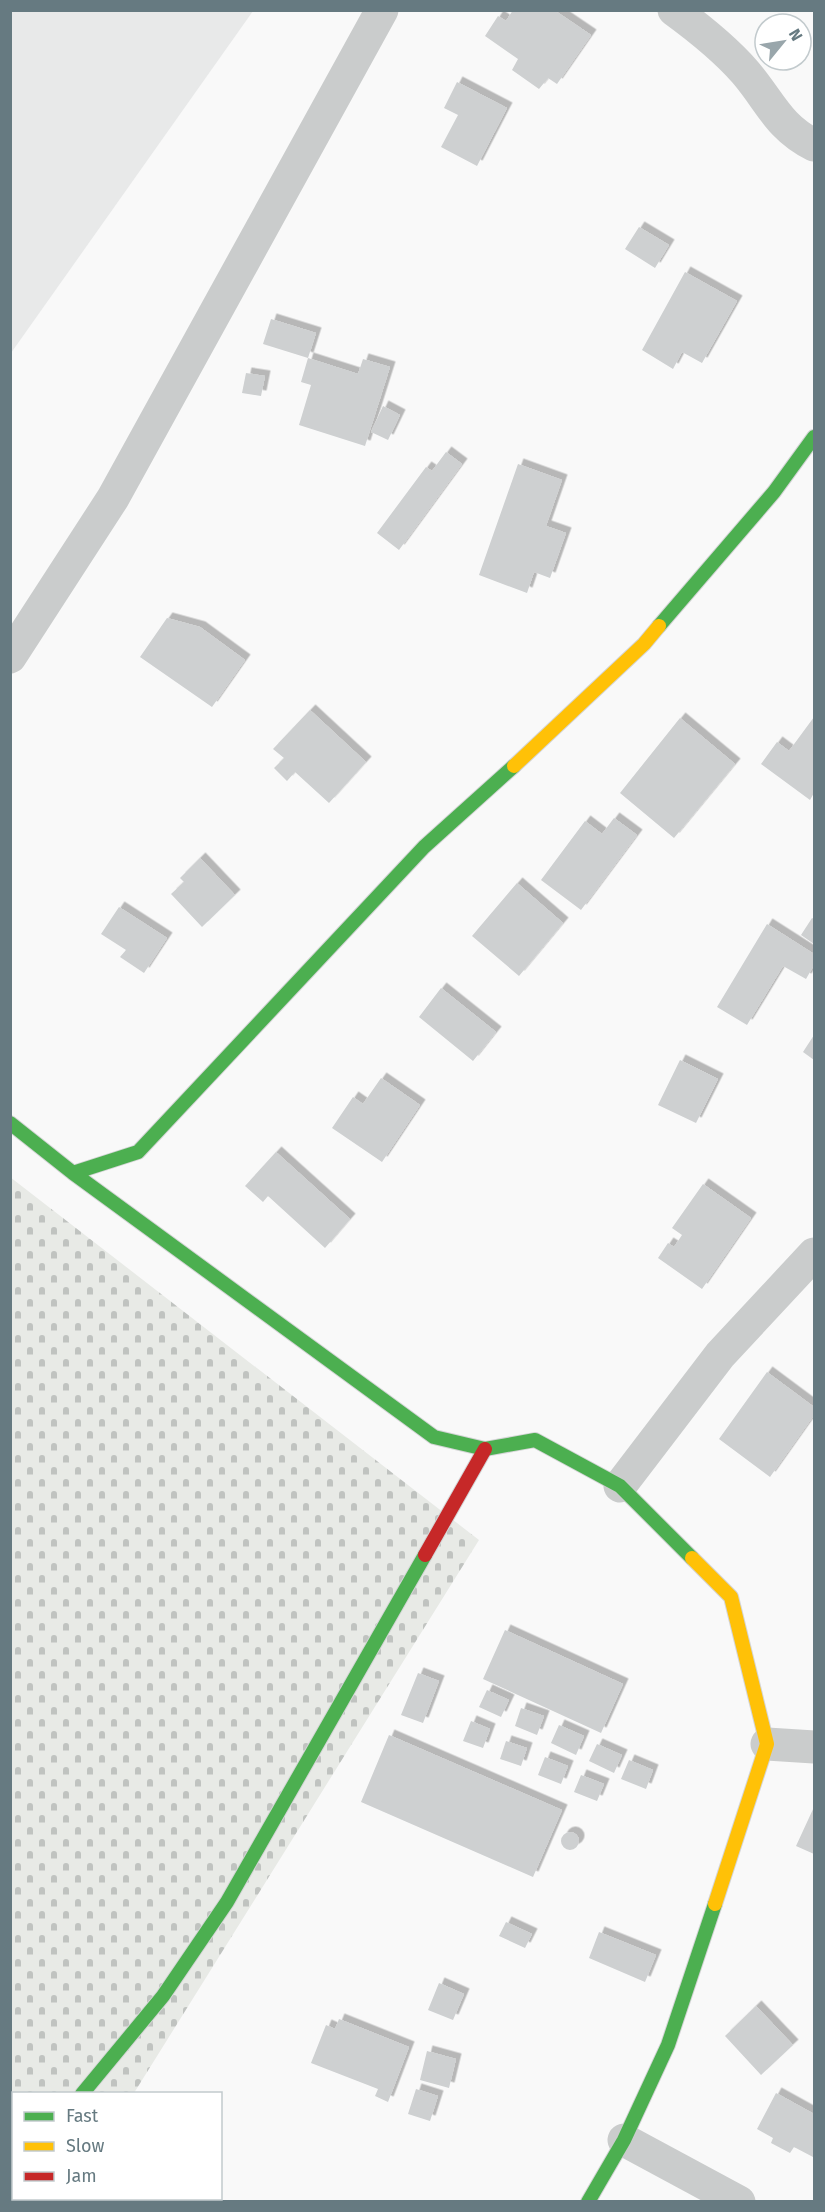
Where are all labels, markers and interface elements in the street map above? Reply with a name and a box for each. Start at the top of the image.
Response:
north arrow [753,12,813,72]
text: N [785,25,806,44]
legend [12,2092,222,2200]
text: Fast [66,2105,99,2127]
text: Slow [66,2135,105,2157]
text: Jam [66,2165,97,2187]

